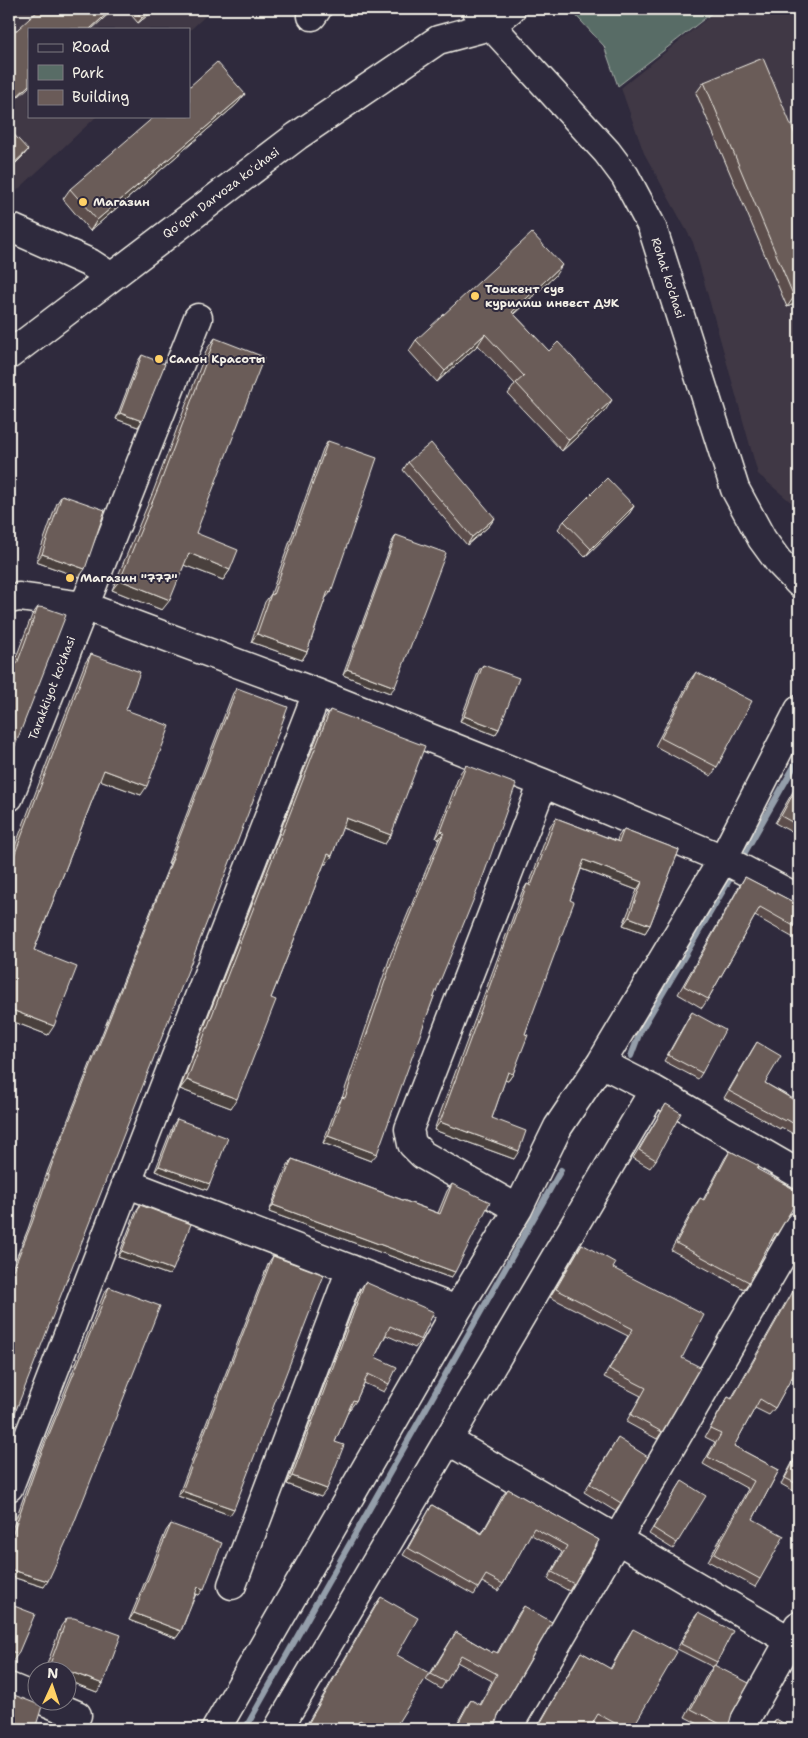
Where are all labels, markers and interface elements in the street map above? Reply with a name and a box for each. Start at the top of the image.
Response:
legend [28,28,190,118]
text: Road [72,37,110,57]
text: Park [72,63,104,83]
text: Building [72,87,129,107]
street label: Qoʻqon Darvoza koʻchasi [159,144,283,242]
place label: Магазин [93,194,150,210]
marker: Магазин [77,196,89,208]
street label: Rohat ko'chasi [647,236,689,320]
place label: Тошкент сув курилиш инвест ДУК [485,281,620,311]
marker: Тошкент сув курилиш инвест ДУК [469,290,481,302]
place label: Салон Красоты [169,351,266,367]
marker: Салон Красоты [153,353,165,365]
place label: Магазин "777" [80,570,178,586]
marker: Магазин "777" [64,572,76,584]
street label: Tarakkiyot ko'chasi [25,634,79,742]
north arrow [28,1660,78,1710]
text: N [47,1664,59,1682]

